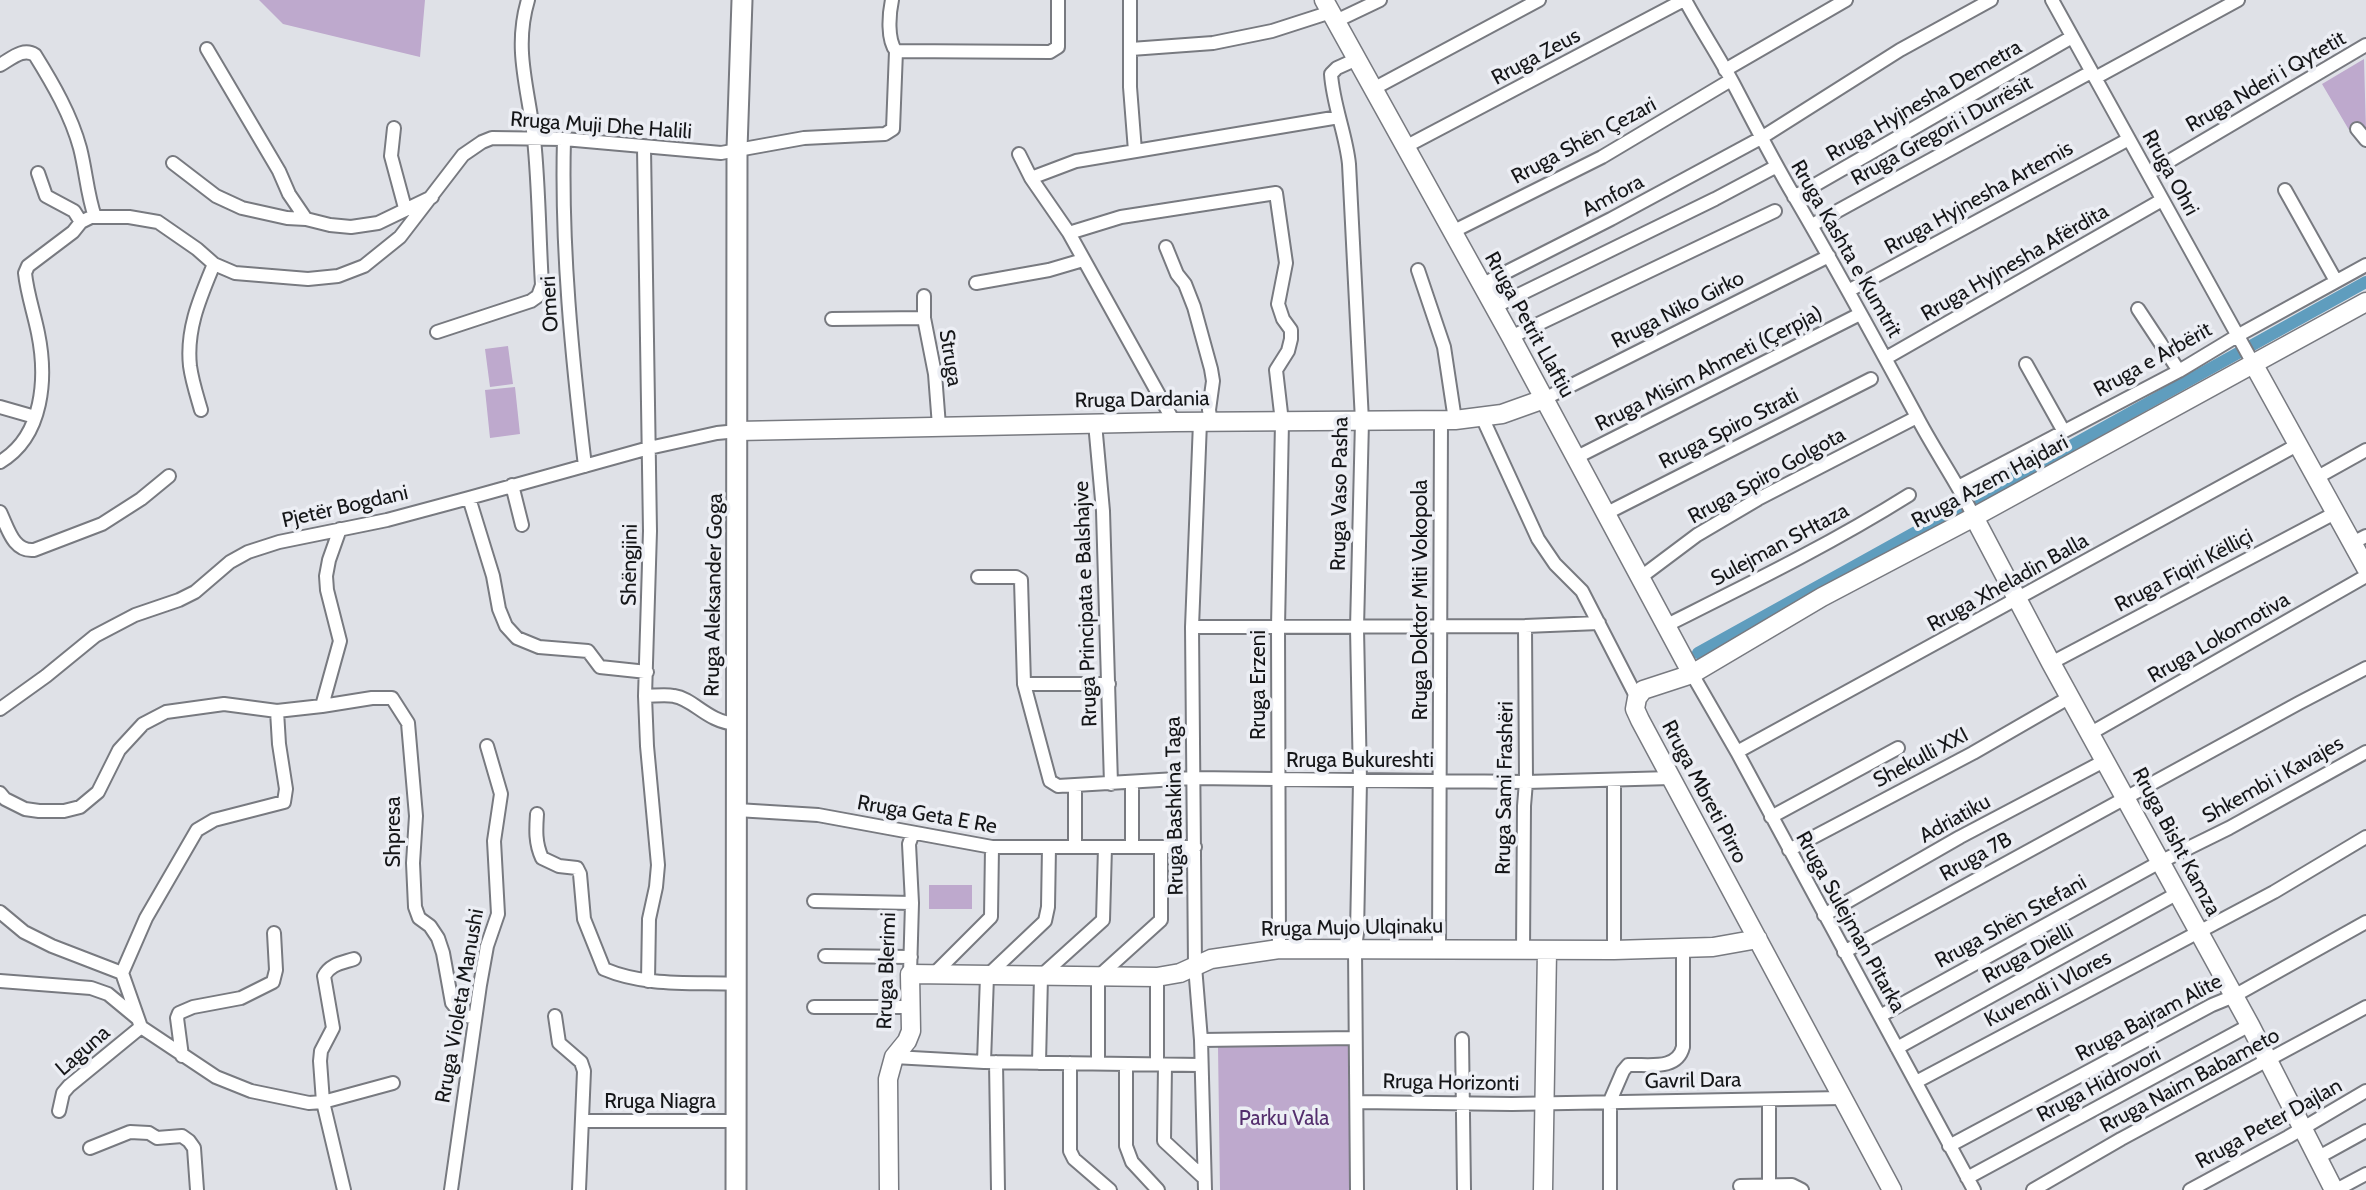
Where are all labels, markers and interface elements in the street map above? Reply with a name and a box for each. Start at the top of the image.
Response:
street label: Rruga Zeus [1487,23,1585,91]
street label: Rruga Nderi i Qytetit [2182,26,2350,138]
street label: Rruga Hyjnesha Demetra [1822,35,2026,167]
street label: Rruga Gregori i Durrësit [1847,71,2037,191]
street label: Rruga Shën Çezari [1507,92,1661,190]
street label: Rruga Muji Dhe Halili [509,107,693,145]
street label: Rruga Ohri [2136,126,2204,220]
street label: Rruga Hyjnesha Artemis [1880,136,2078,260]
street label: Rruga Kashta e Kumtrit [1785,156,1907,342]
street label: Amfora [1578,169,1648,223]
street label: Rruga Hyjnesha Afërdita [1917,199,2113,327]
street label: Rruga Petrit Llaftiu [1479,248,1579,402]
street label: Rruga Niko Girko [1608,266,1748,354]
street label: Omeri [536,275,564,333]
street label: Rruga Misim Ahmeti (Çerpja) [1591,301,1827,437]
street label: Rruga e Arbërit [2090,317,2216,403]
street label: Struga [933,328,967,388]
street label: Rruga Spiro Strati [1655,383,1803,475]
street label: Rruga Dardania [1074,386,1210,414]
street label: Rruga Vaso Pasha [1326,417,1354,571]
street label: Rruga Spiro Golgota [1684,422,1850,530]
street label: Rruga Azem Hajdari [1907,430,2073,534]
street label: Pjetër Bogdani [279,480,411,534]
street label: Rruga Doktor Miti Vokopola [1408,480,1434,720]
street label: Rruga Principata e Balshajve [1069,481,1103,727]
street label: Rruga Aleksander Goga [700,493,728,697]
street label: Sulejman SHtaza [1707,498,1853,592]
street label: Shëngjini [617,524,643,606]
street label: Rruga Fiqiri Këlliçi [2111,524,2257,618]
street label: Rruga Xheladin Balla [1923,528,2093,638]
street label: Rruga Lokomotiva [2144,587,2294,689]
street label: Rruga Erzeni [1246,630,1272,740]
street label: Rruga Sami Frashëri [1491,701,1519,875]
street label: Rruga Bashkina Taga [1161,716,1189,896]
street label: Rruga Mbreti Pirro [1656,716,1752,868]
street label: Shekulli XXI [1869,722,1973,794]
street label: Shkembi i Kavajes [2198,731,2348,829]
street label: Rruga Bukureshti [1286,748,1434,774]
street label: Rruga Bisht Kamza [2126,764,2226,920]
street label: Adriatiku [1915,789,1995,849]
street label: Rruga Geta E Re [855,790,999,840]
street label: Shpresa [381,796,407,868]
street label: Rruga Sulejman Pitarka [1790,827,1910,1017]
street label: Rruga 7B [1936,827,2016,887]
street label: Rruga Shën Stefani [1931,870,2091,974]
street label: Rruga Violeta Manushi [430,907,490,1105]
street label: Rruga Blerimi [872,912,902,1030]
street label: Rruga Mujo Ulqinaku [1261,914,1443,942]
street label: Rruga Dielli [1978,919,2078,989]
street label: Kuvendi i Vlores [1980,945,2116,1033]
street label: Rruga Bajram Alite [2072,969,2226,1067]
street label: Laguna [51,1021,115,1081]
street label: Rruga Naim Babameto [2096,1023,2284,1139]
street label: Rruga Hidrovori [2033,1042,2165,1128]
street label: Gavril Dara [1644,1068,1742,1094]
street label: Rruga Horizonti [1382,1069,1520,1097]
street label: Rruga Peter Dajlan [2191,1073,2347,1175]
street label: Rruga Niagra [604,1089,716,1115]
park label: Parku Vala [1239,1106,1329,1132]

